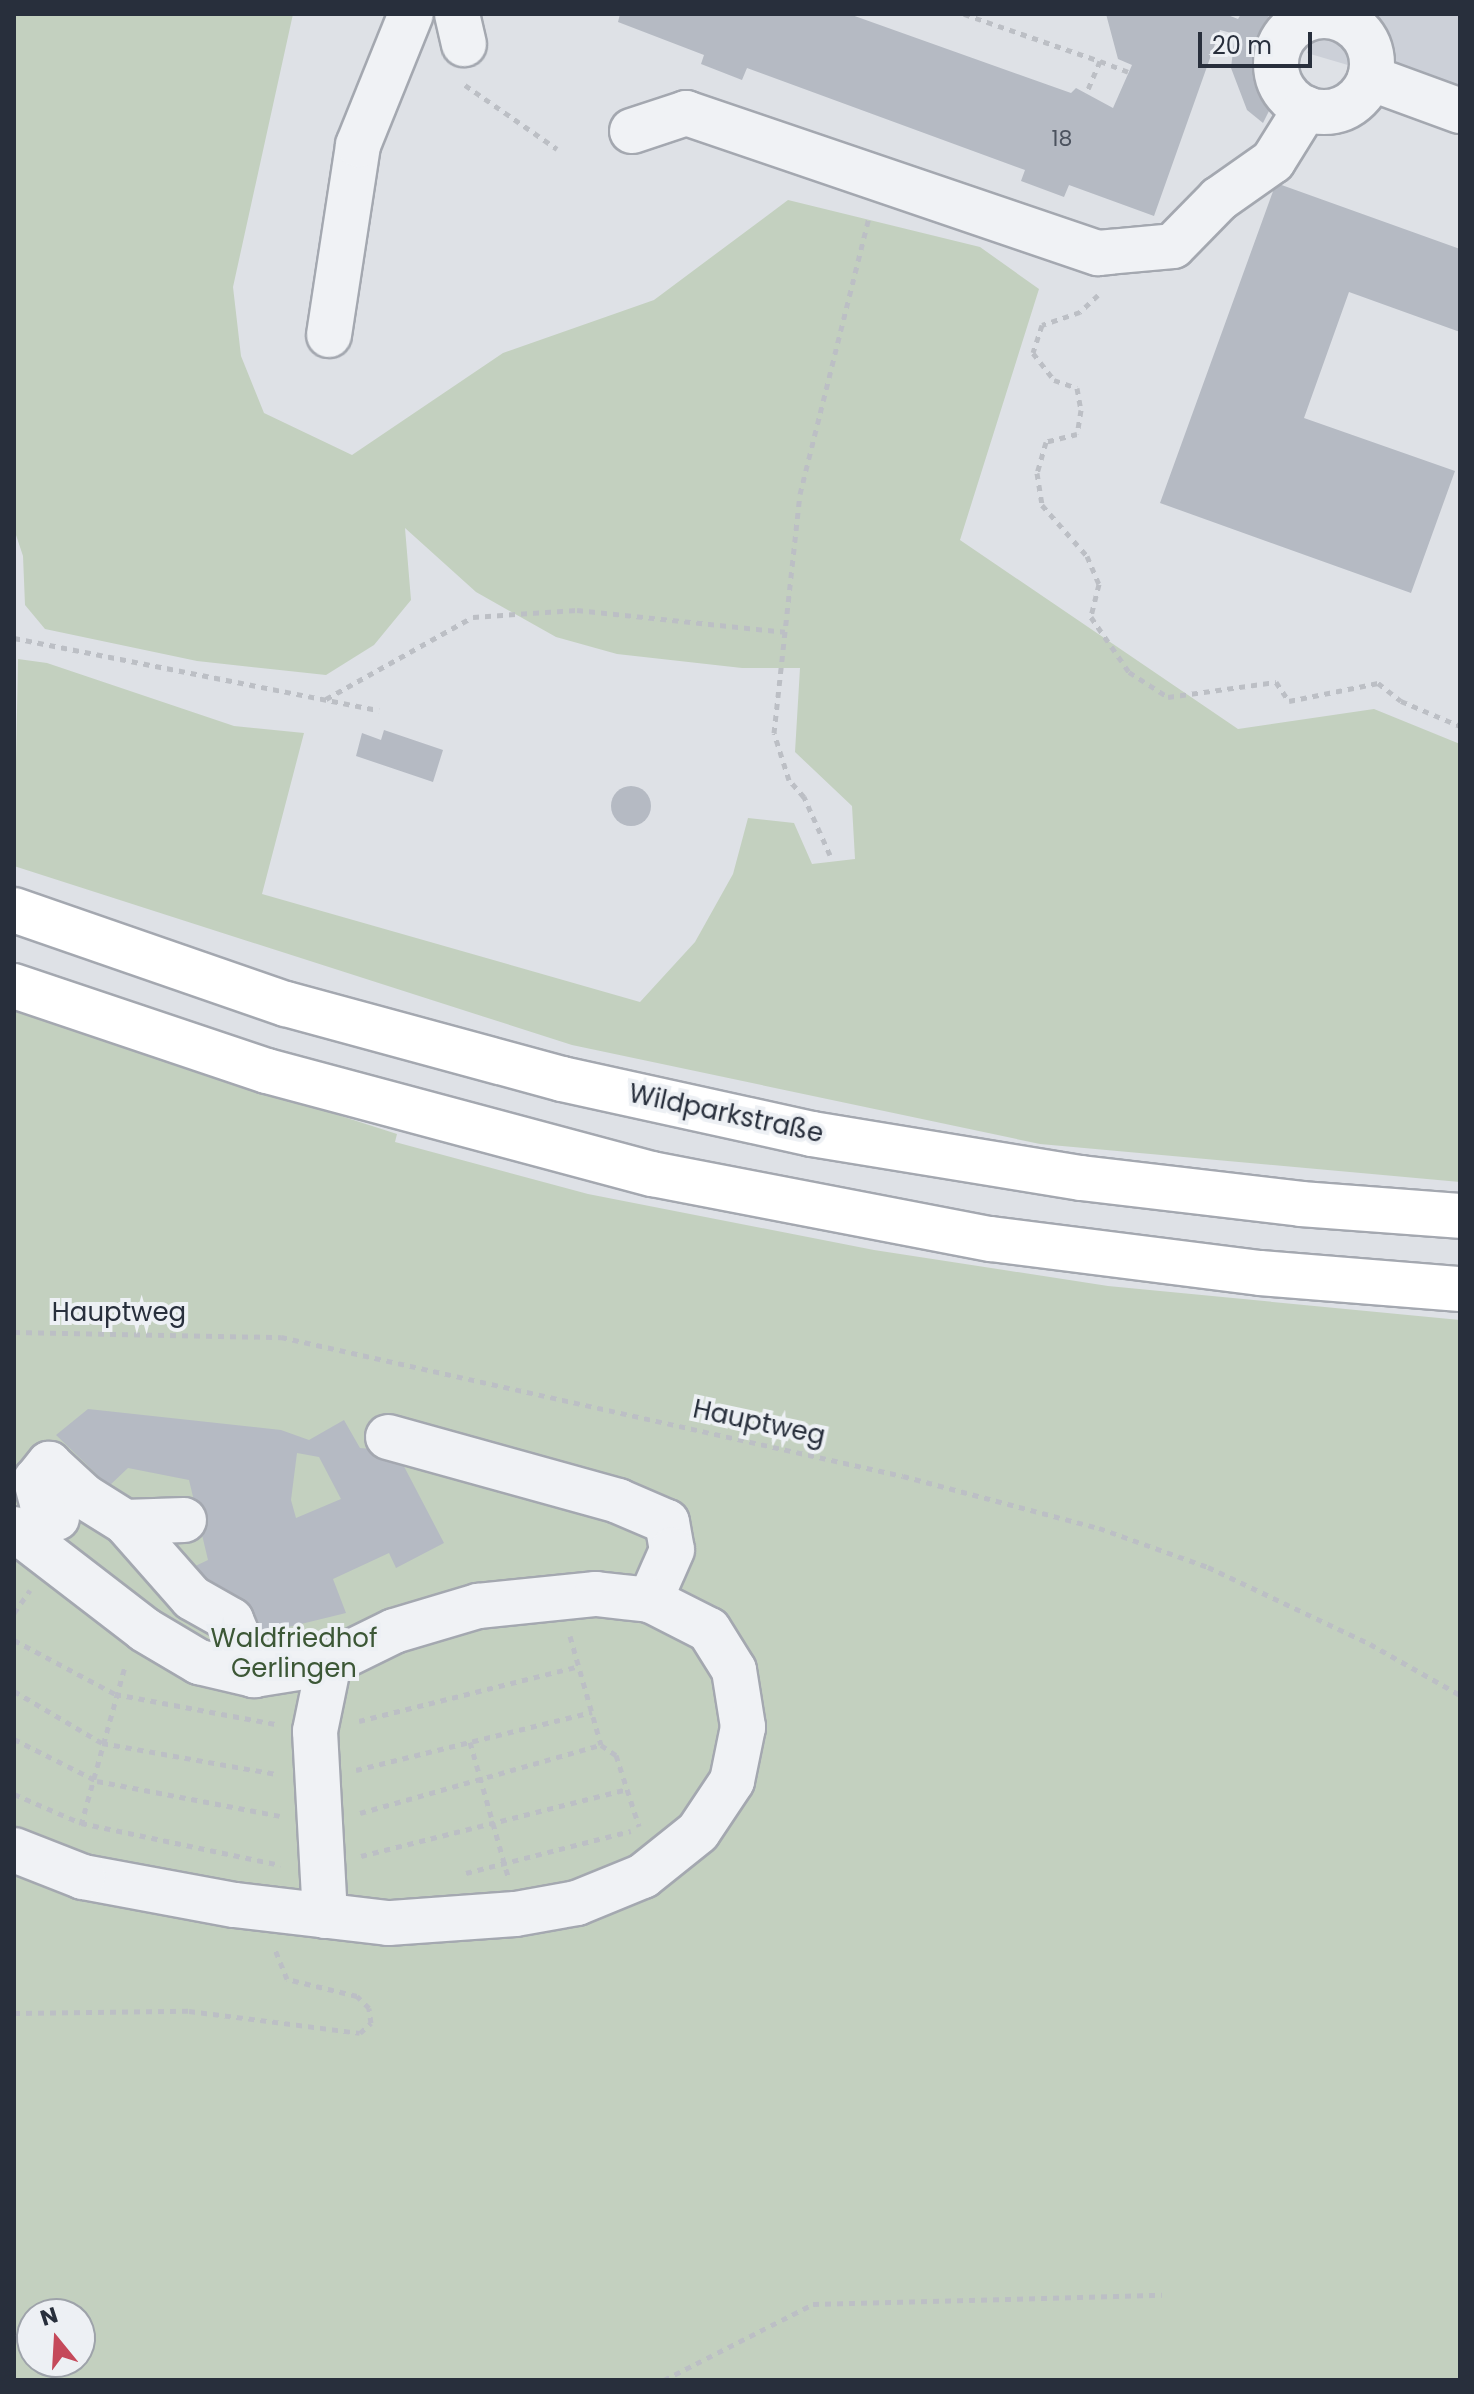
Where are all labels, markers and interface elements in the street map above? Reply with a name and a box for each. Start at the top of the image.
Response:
scale bar [1202,16,1316,66]
text: 20 m [1212,29,1272,62]
house number: 18 [1052,126,1072,152]
street label: Wildparkstraße [626,1078,826,1150]
street label: Hauptweg [52,1297,186,1329]
street label: Hauptweg [690,1394,828,1452]
park label: Waldfriedhof Gerlingen [210,1623,378,1684]
north arrow [16,2298,96,2378]
text: N [36,2299,62,2334]

